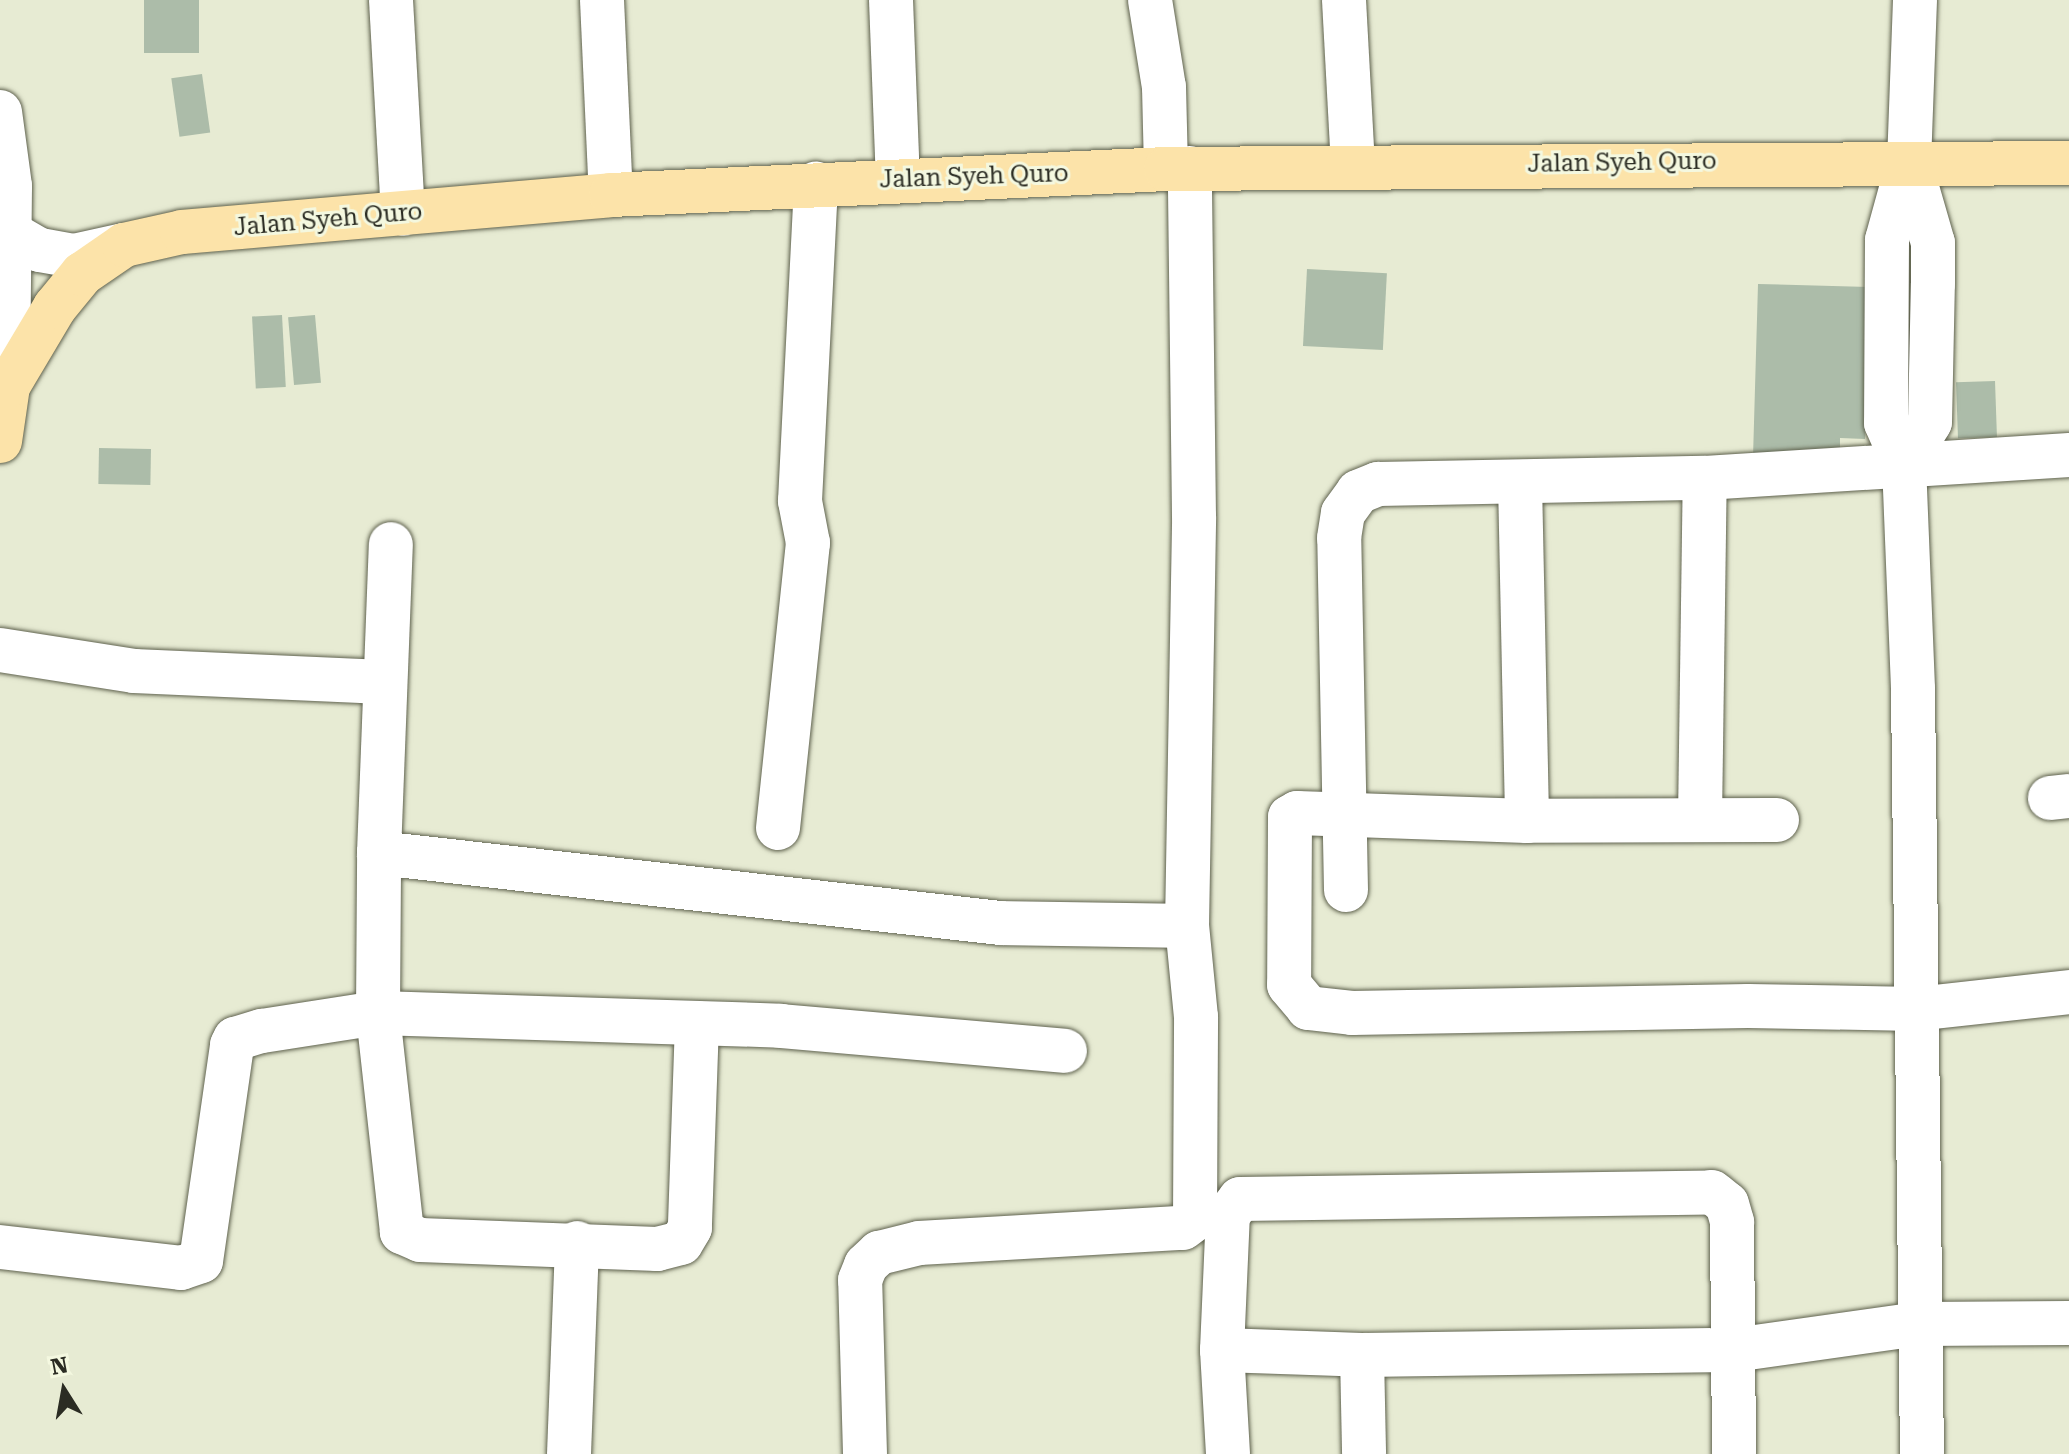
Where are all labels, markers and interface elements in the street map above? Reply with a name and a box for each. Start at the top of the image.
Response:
street label: Jalan Syeh Quro [1527,147,1717,179]
street label: Jalan Syeh Quro [879,159,1069,195]
street label: Jalan Syeh Quro [232,197,424,243]
north arrow [24,1350,104,1430]
text: N [49,1352,70,1380]

